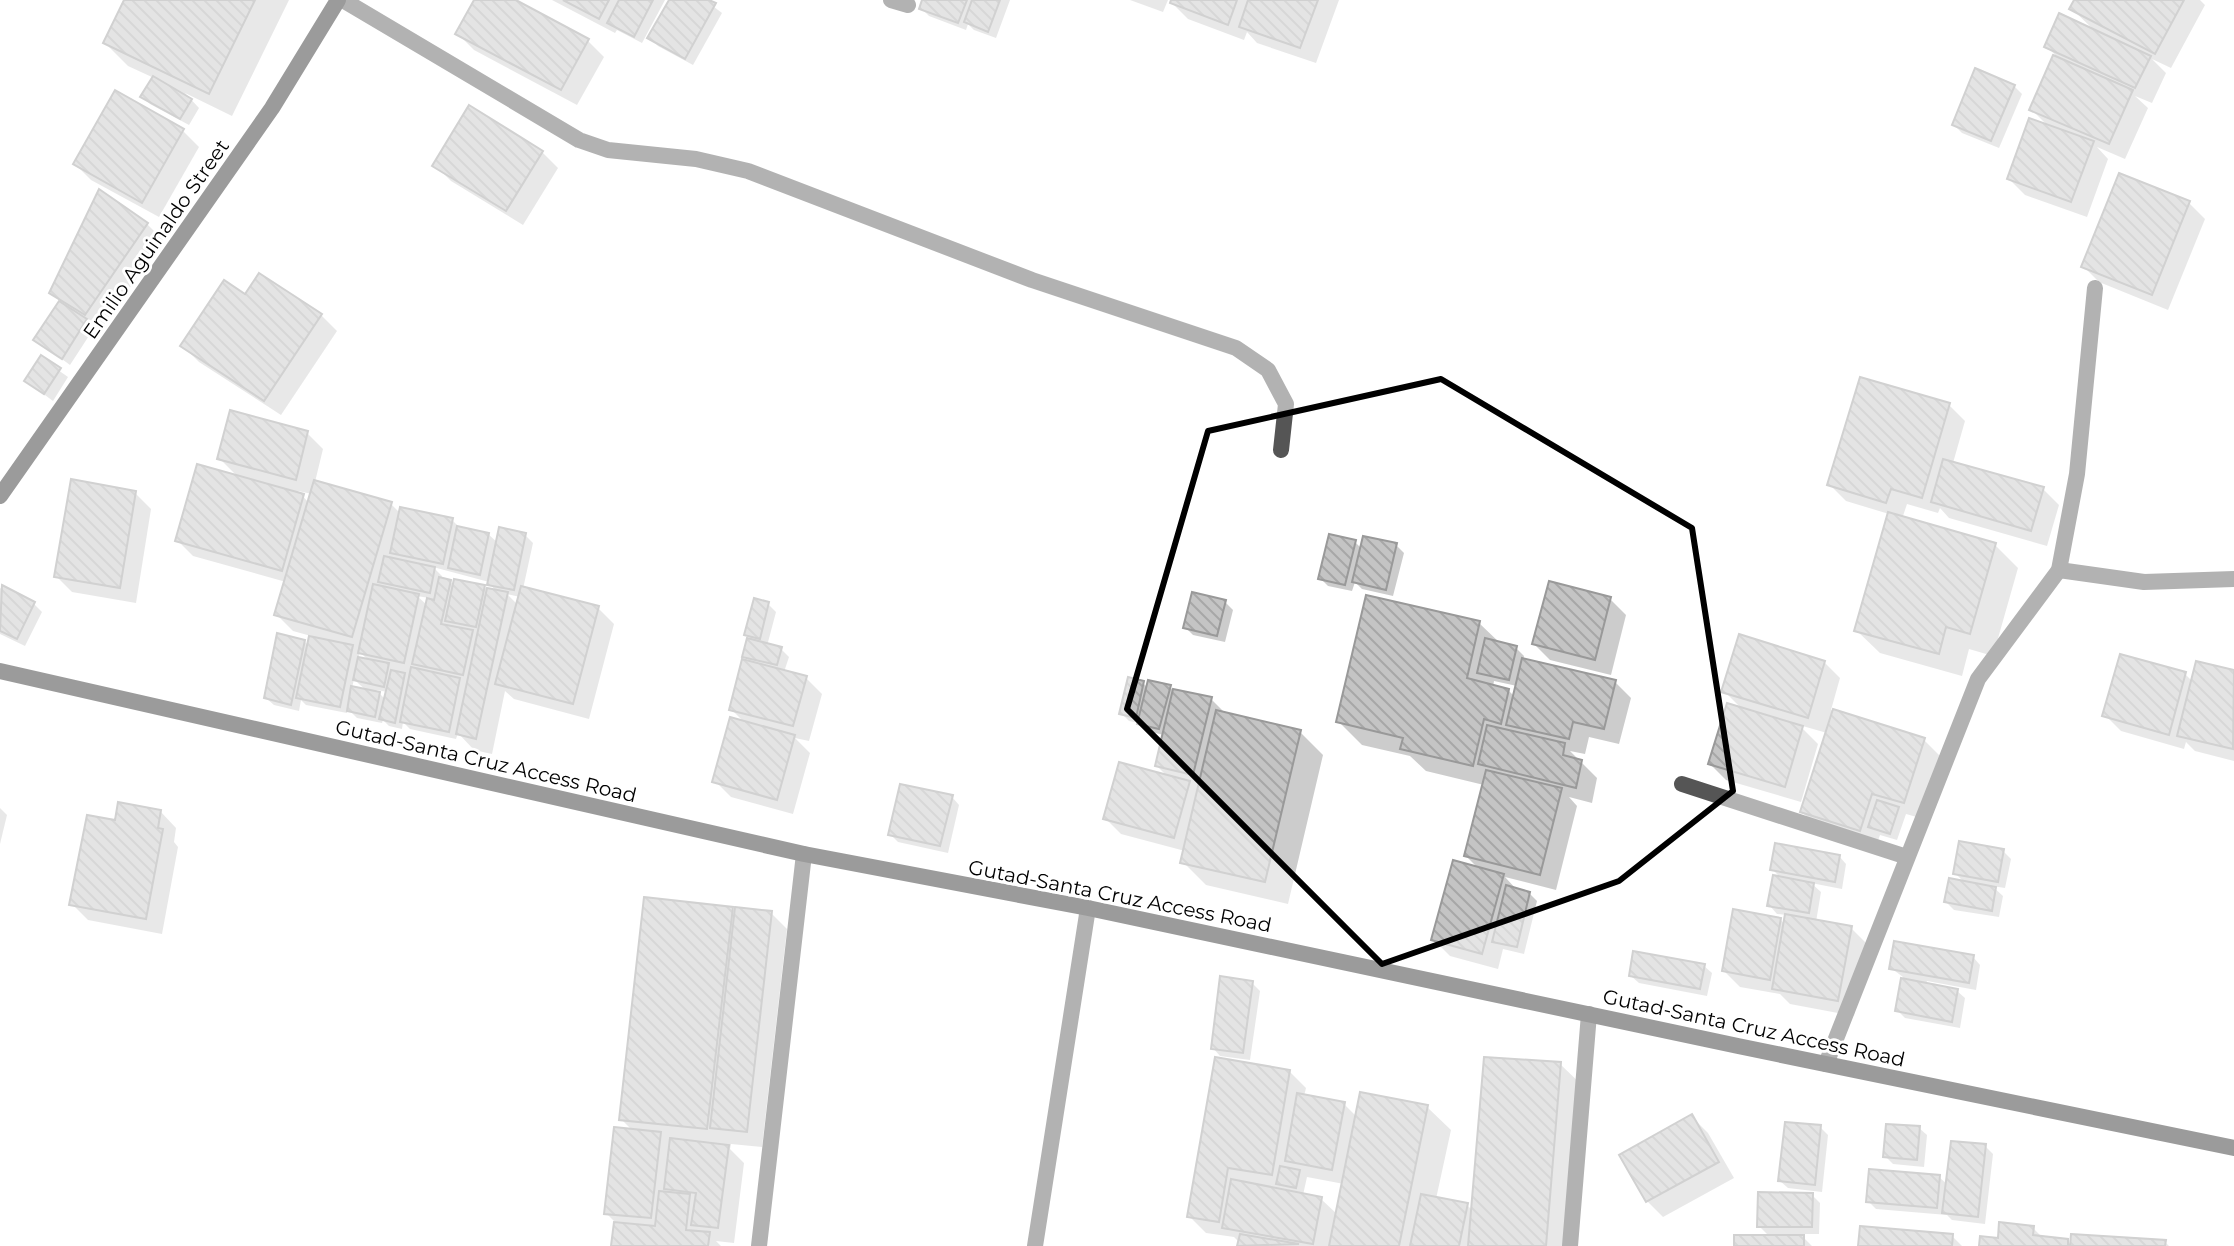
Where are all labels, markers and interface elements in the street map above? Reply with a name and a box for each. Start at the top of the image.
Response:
street label: Emilio Aguinaldo Street [78,135,234,343]
street label: Gutad-Santa Cruz Access Road [333,715,639,807]
street label: Gutad-Santa Cruz Access Road [966,855,1274,937]
street label: Gutad-Santa Cruz Access Road [1601,984,1907,1072]

